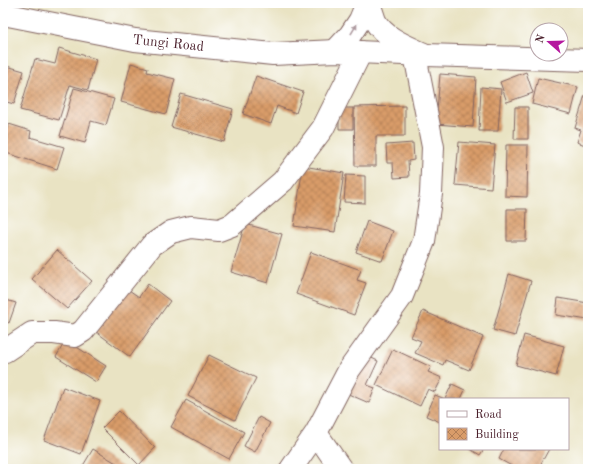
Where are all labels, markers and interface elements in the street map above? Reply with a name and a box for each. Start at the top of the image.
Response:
north arrow [529,22,569,62]
one-way arrow [351,23,358,35]
street label: Tungi Road [132,33,205,54]
text: N [534,33,548,45]
legend [439,398,569,450]
text: Road [475,409,502,421]
text: Building [475,429,519,441]

